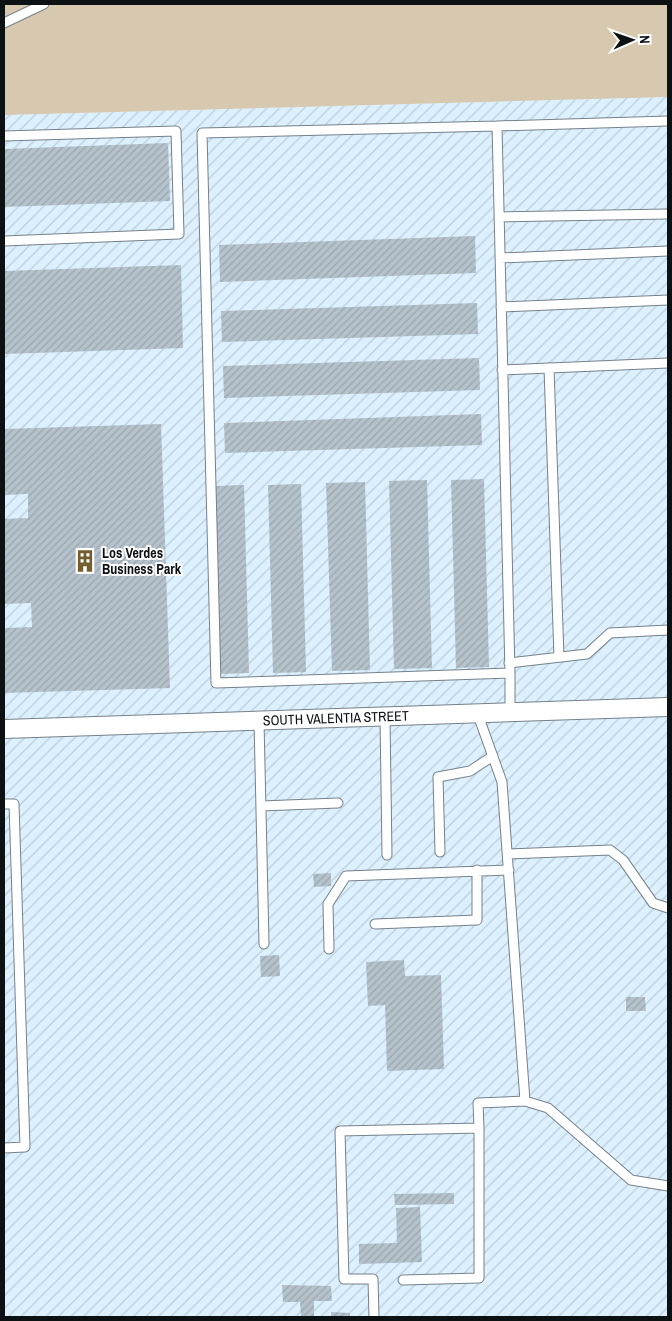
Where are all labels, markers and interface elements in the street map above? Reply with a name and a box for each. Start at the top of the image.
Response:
north arrow [607,15,657,65]
text: N [636,35,654,44]
place label: Los Verdes Business Park [102,544,182,578]
building icon: Los Verdes Business Park [72,548,98,574]
street label: SOUTH VALENTIA STREET [263,707,409,729]

